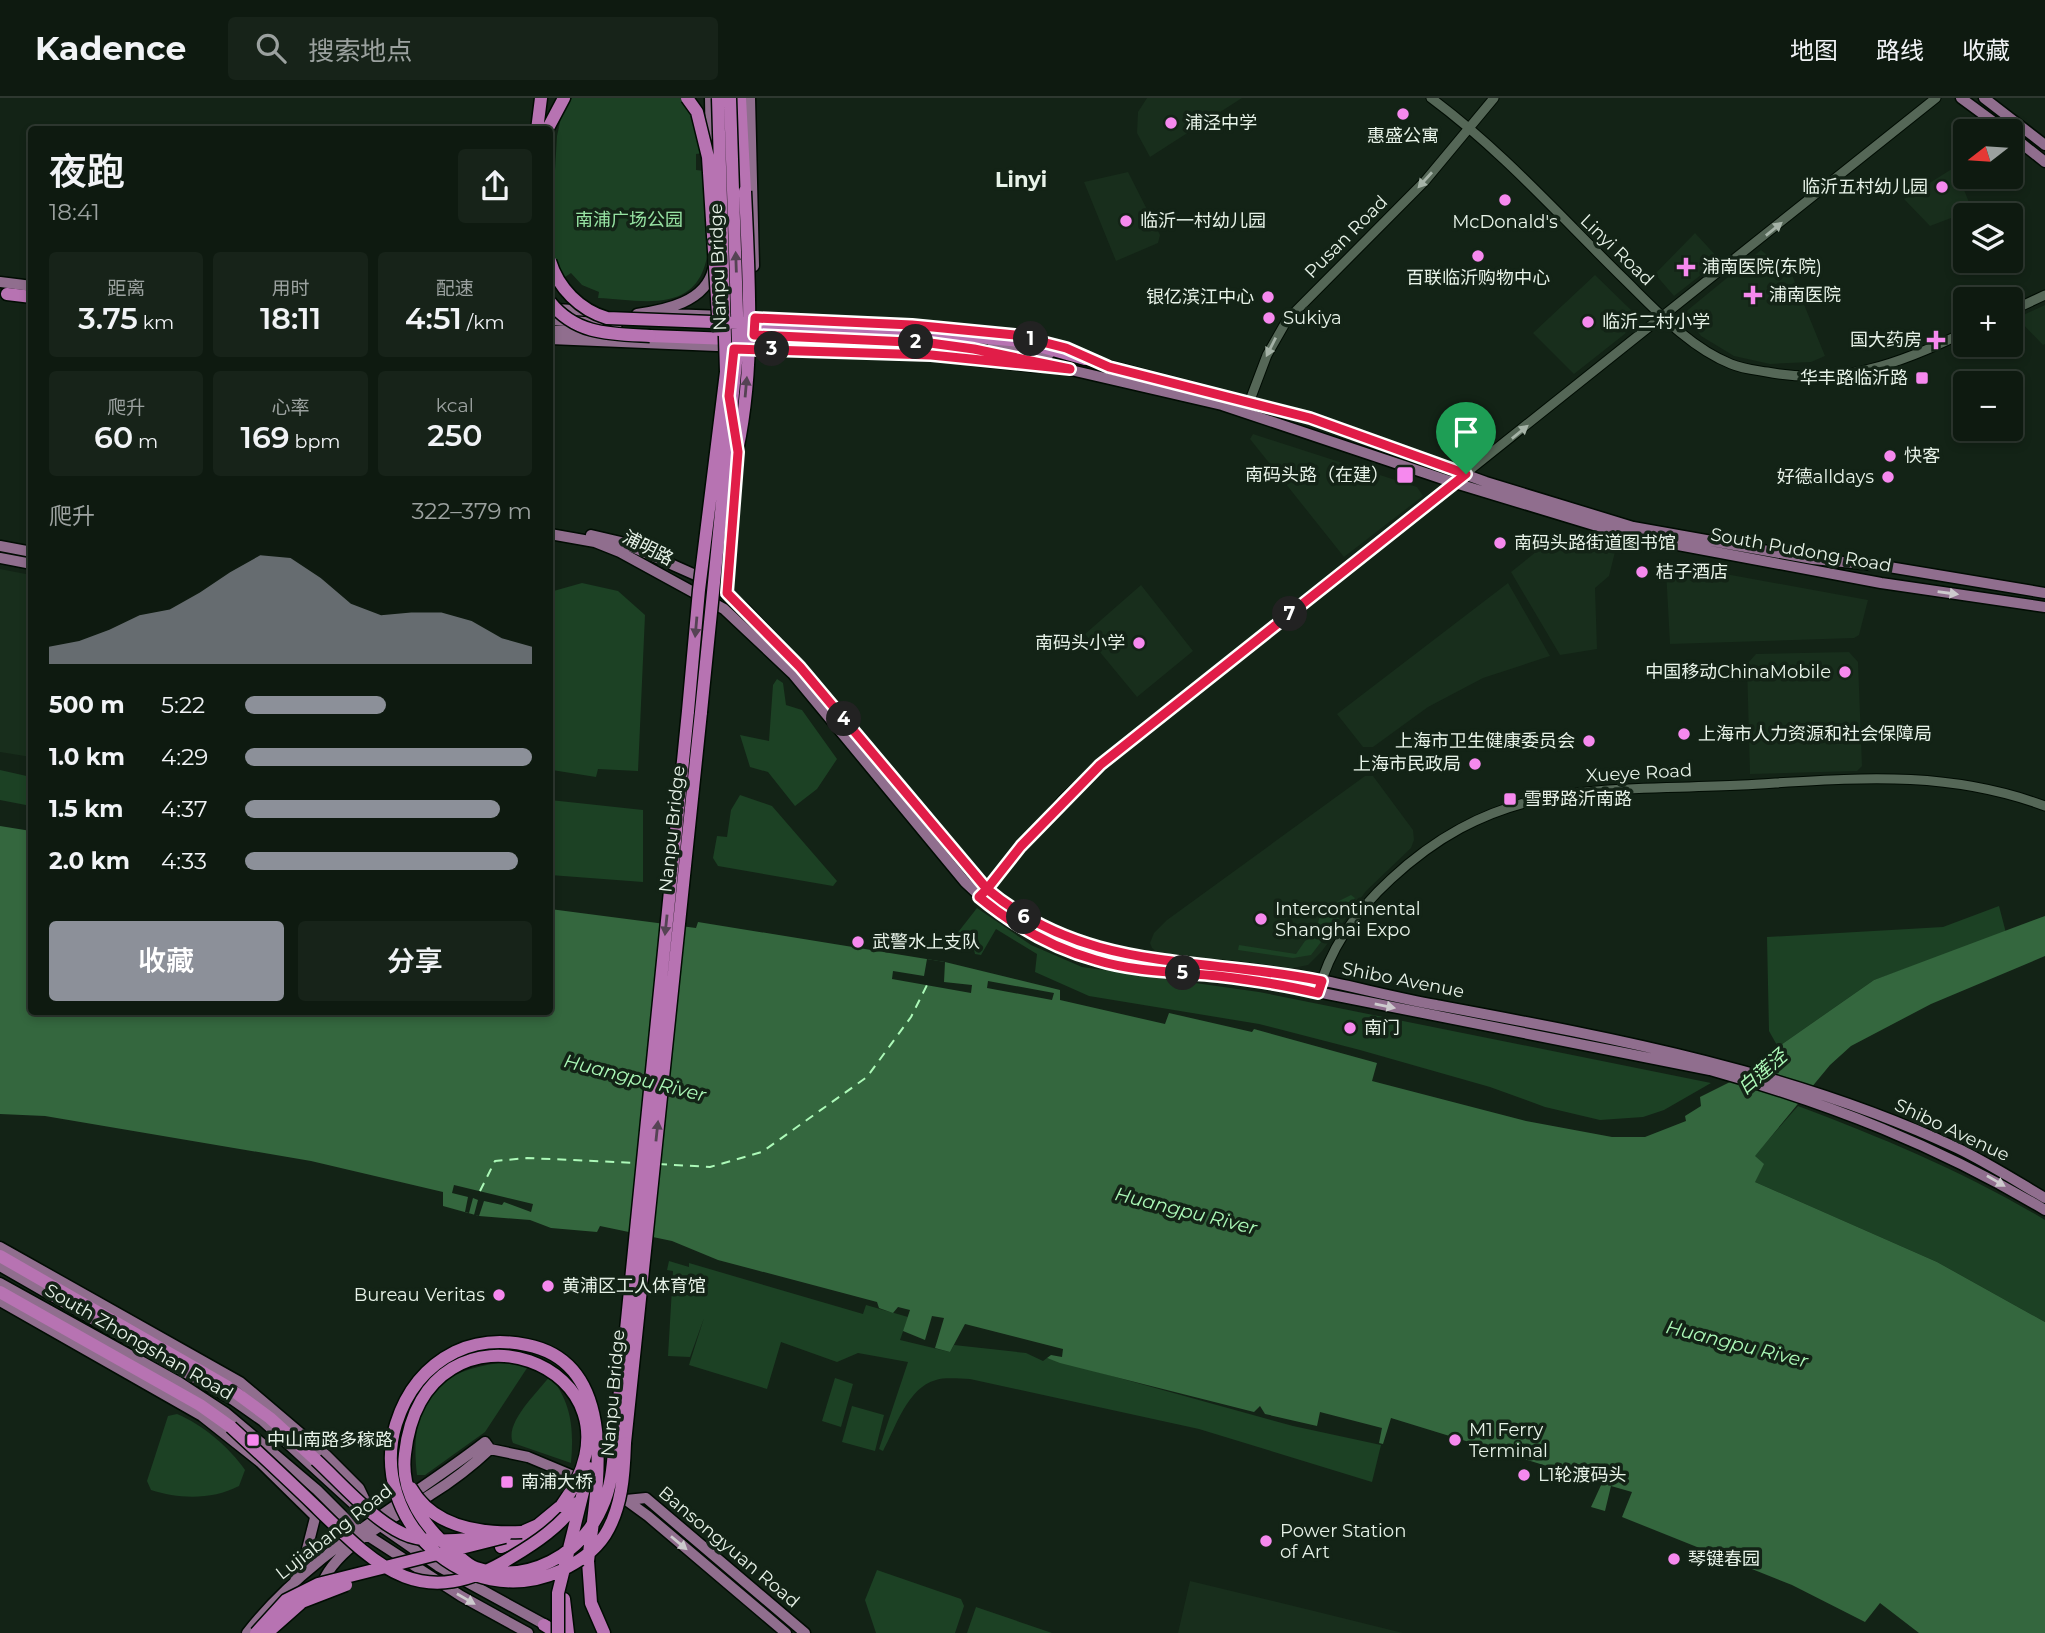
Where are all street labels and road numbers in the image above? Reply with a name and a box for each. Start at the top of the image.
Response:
street label: Pusan Road [1300,191,1392,283]
street label: Nanpu Bridge [705,203,731,331]
street label: Linyi Road [1576,210,1658,290]
street label: South Pudong Road [1709,523,1893,577]
street label: 浦明路 [619,526,677,570]
street label: Xueye Road [1585,759,1693,787]
street label: Nanpu Bridge [654,764,690,893]
street label: Shibo Avenue [1340,957,1466,1003]
street label: Shibo Avenue [1891,1094,2013,1166]
street label: South Zhongshan Road [41,1279,237,1405]
street label: Nanpu Bridge [596,1328,630,1457]
street label: Lujiabang Road [271,1480,397,1584]
street label: Bansongyuan Road [654,1482,804,1612]

